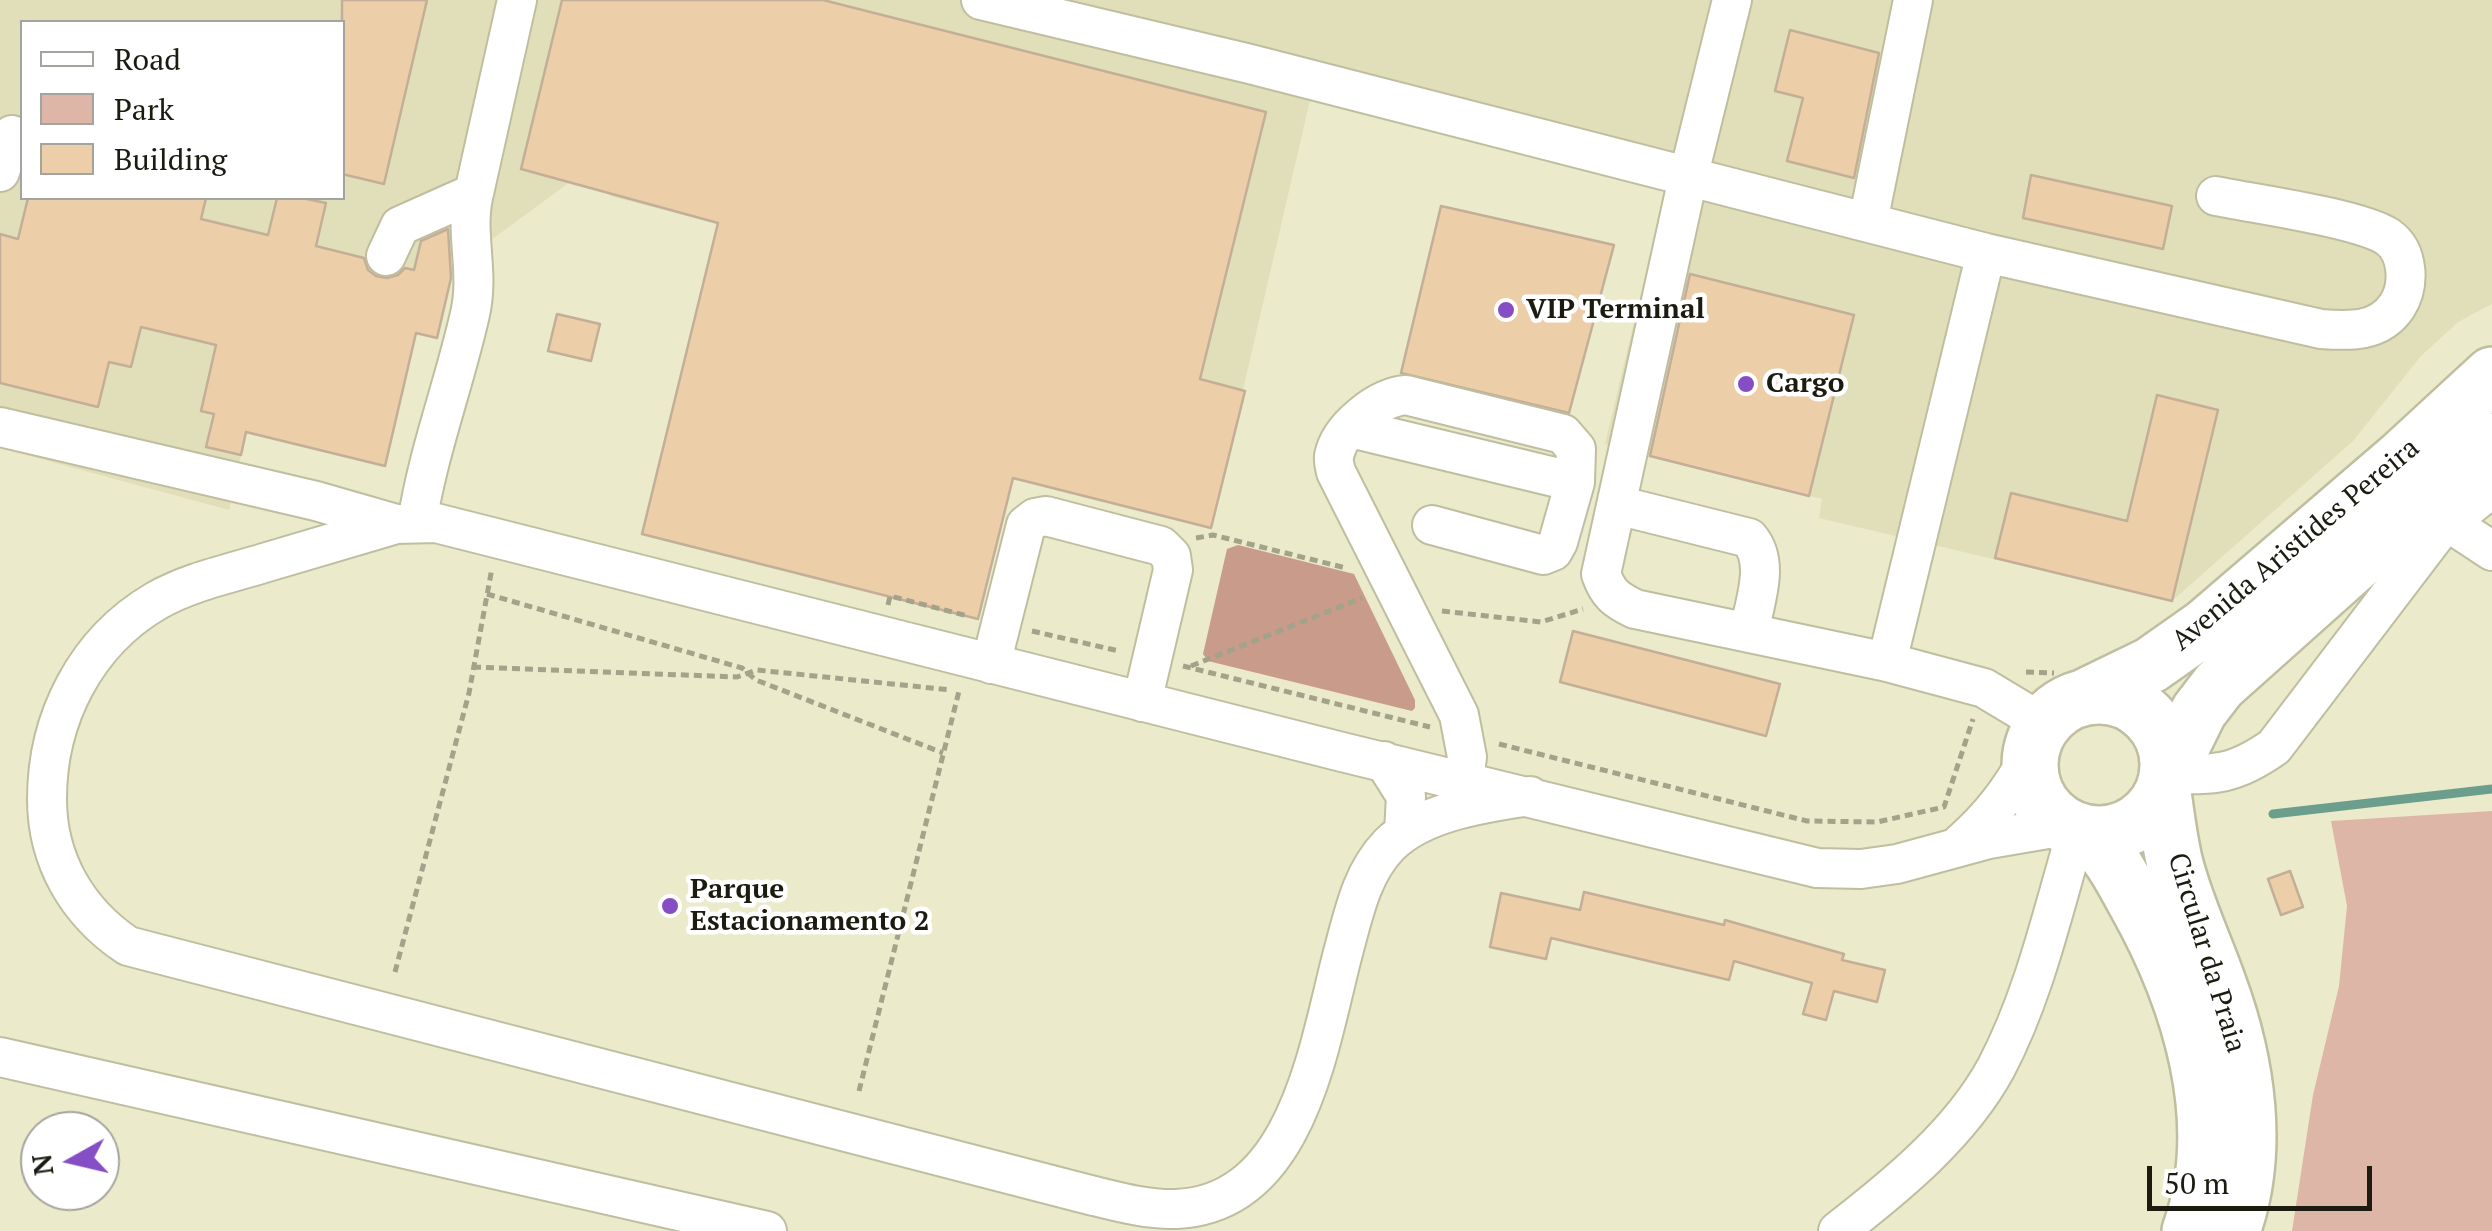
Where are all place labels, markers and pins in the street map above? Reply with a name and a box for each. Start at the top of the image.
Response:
place label: VIP Terminal [1526,293,1705,327]
marker: VIP Terminal [1495,299,1517,321]
place label: Cargo [1766,367,1844,401]
marker: Cargo [1735,373,1757,395]
place label: Parque Estacionamento 2 [690,873,930,939]
marker: Parque Estacionamento 2 [659,895,681,917]

